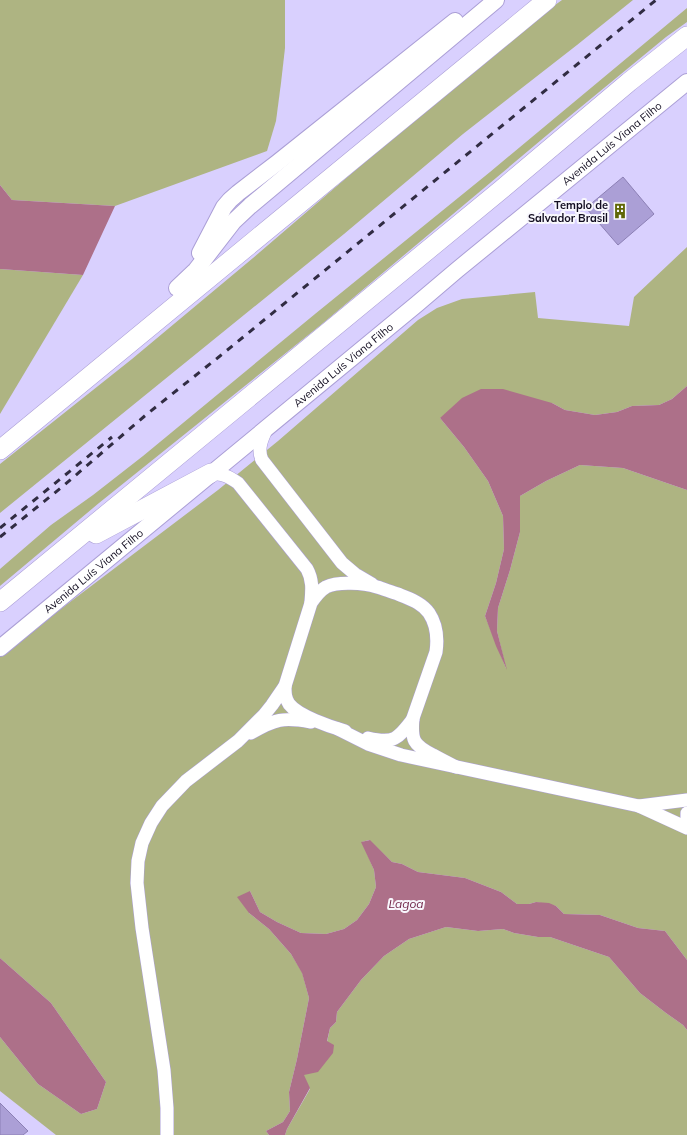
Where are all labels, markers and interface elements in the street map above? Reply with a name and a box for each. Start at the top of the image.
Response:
street label: Avenida Luís Viana Filho [559,99,665,188]
place label: Templo de Salvador Brasil [528,198,608,225]
building icon: Templo de Salvador Brasil [611,202,629,220]
street label: Avenida Luís Viana Filho [291,320,396,410]
street label: Avenida Luís Viana Filho [41,526,146,616]
water label: Lagoa [388,896,424,911]

